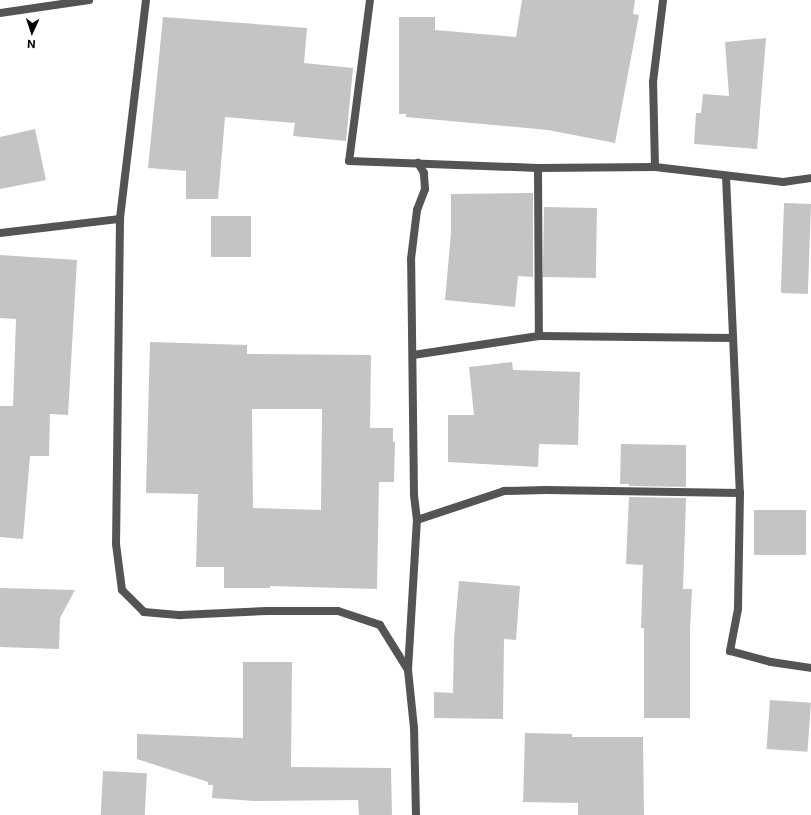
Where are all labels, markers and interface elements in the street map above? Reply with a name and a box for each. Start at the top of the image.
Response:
north arrow [12,12,52,52]
text: N [27,37,36,51]

